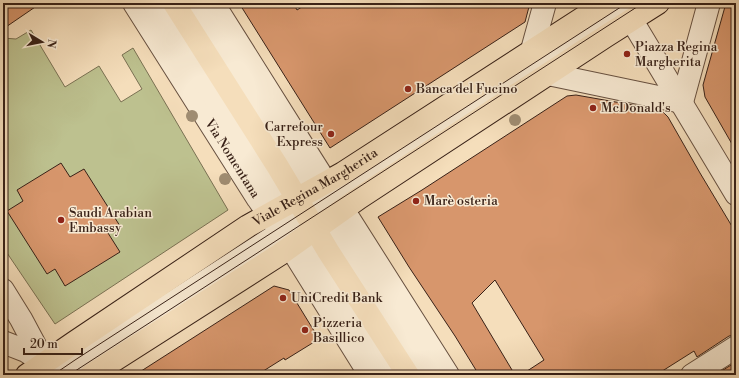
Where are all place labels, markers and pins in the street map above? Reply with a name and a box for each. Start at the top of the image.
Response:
place label: Piazza Regina Margherita [635,39,718,70]
marker: Piazza Regina Margherita [622,49,632,59]
place label: Banca del Fucino [415,81,518,97]
marker: Banca del Fucino [403,84,413,94]
place label: McDonald's [601,100,671,116]
marker: McDonald's [588,103,598,113]
place label: Carrefour Express [265,119,323,150]
marker: Carrefour Express [326,129,336,139]
place label: Marè osteria [424,193,498,209]
marker: Marè osteria [411,196,421,206]
place label: Saudi Arabian Embassy [69,205,152,236]
marker: Saudi Arabian Embassy [56,215,66,225]
place label: UniCredit Bank [291,290,384,306]
marker: UniCredit Bank [278,293,288,303]
place label: Pizzeria Basillico [312,315,365,346]
marker: Pizzeria Basillico [300,325,310,335]

